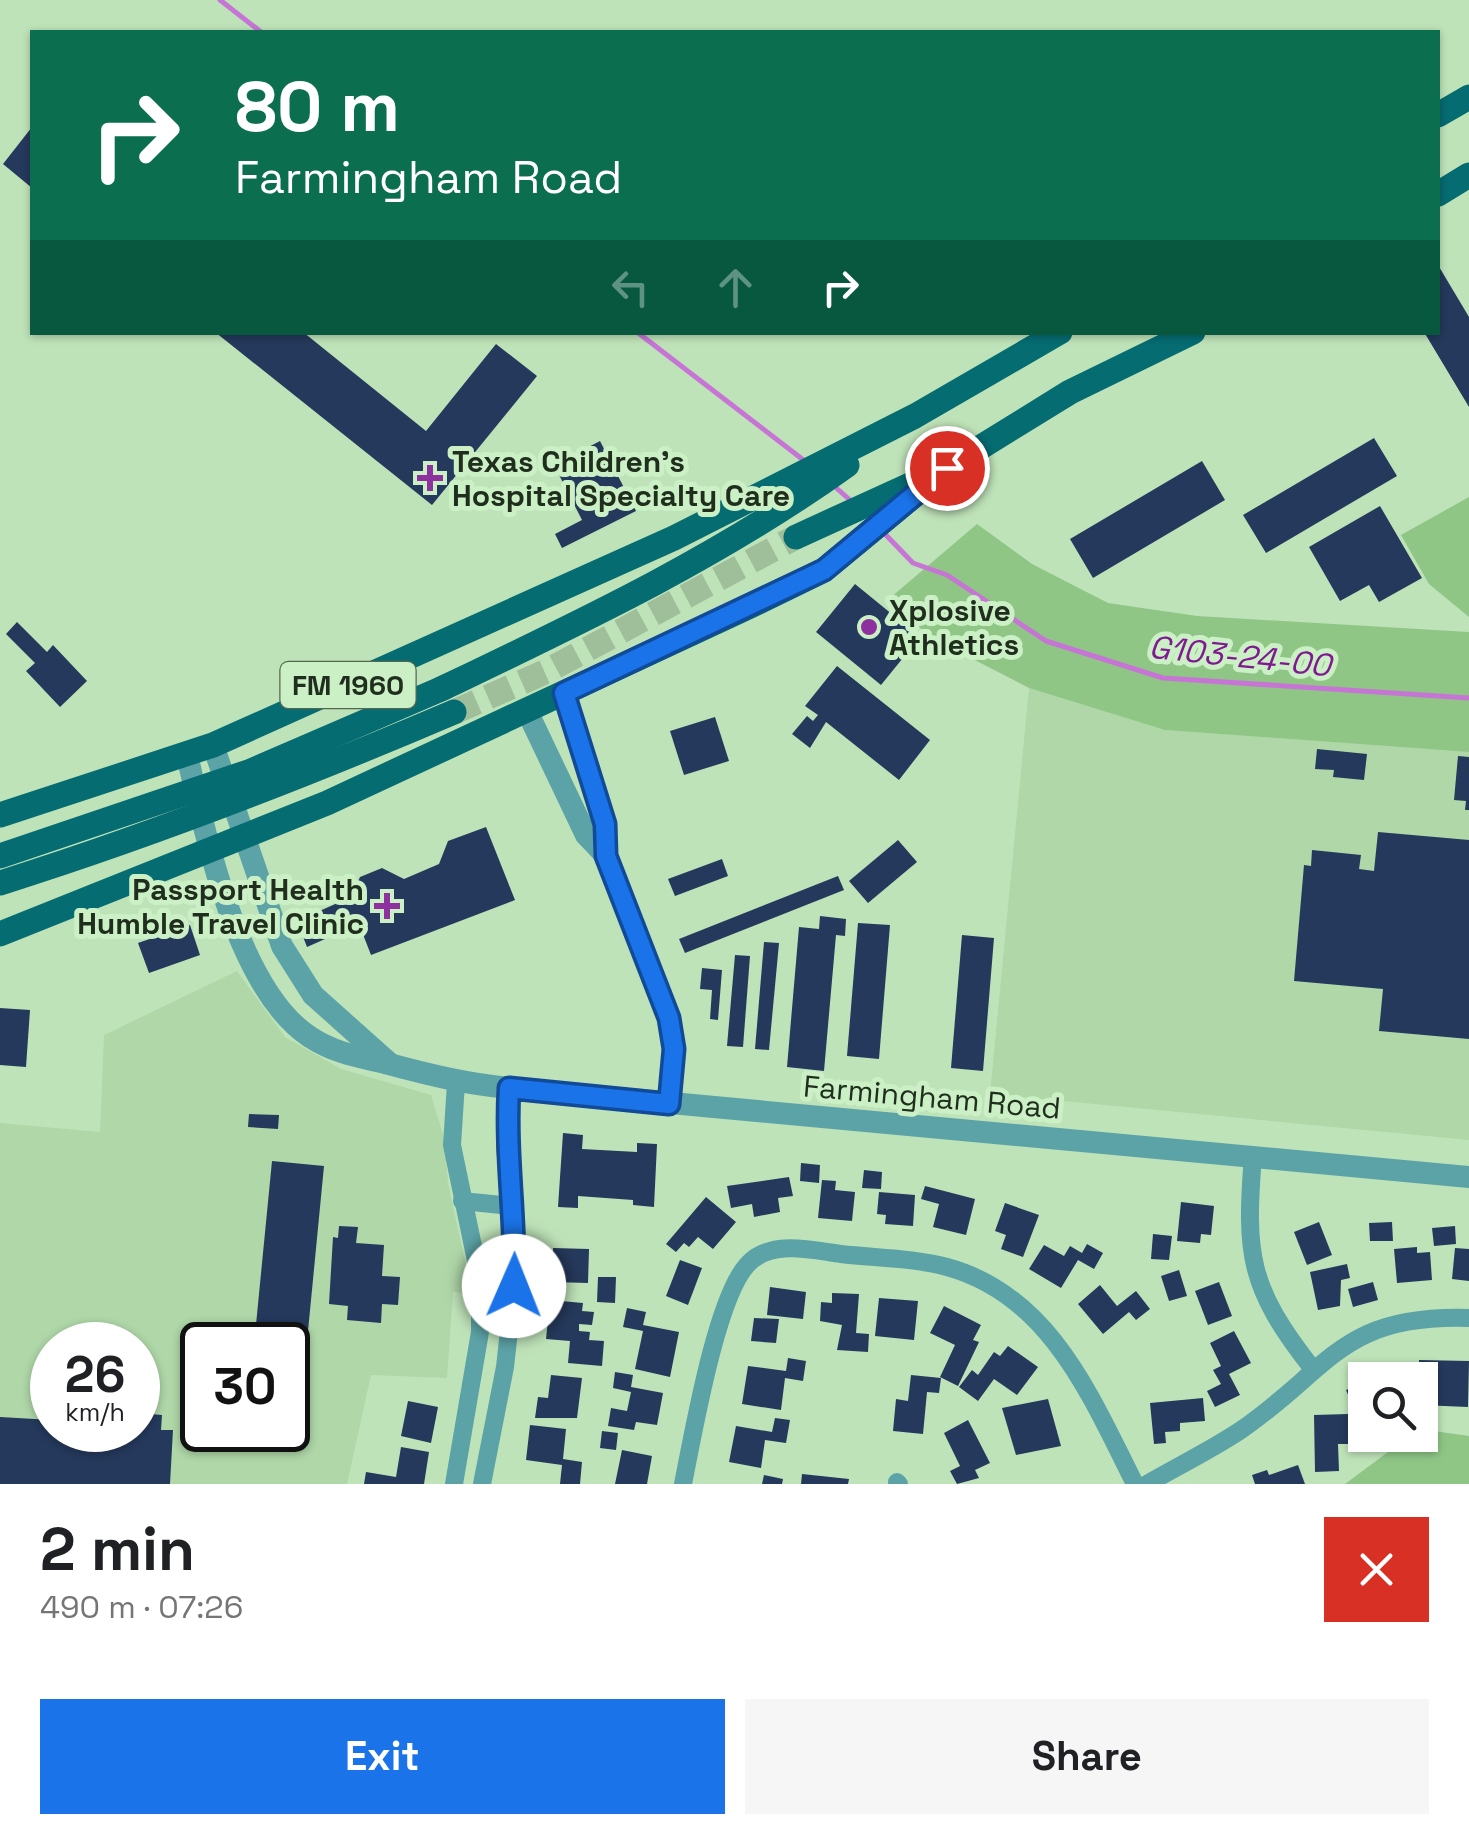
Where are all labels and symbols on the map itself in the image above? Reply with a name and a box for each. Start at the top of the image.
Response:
pin [905,426,990,511]
place label: Texas Children's Hospital Specialty Care [452,442,790,515]
marker: Texas Children's Hospital Specialty Care [417,465,443,491]
place label: Xplosive Athletics [889,591,1019,664]
marker: Xplosive Athletics [858,616,880,638]
water label: G103-24-00 [1147,627,1336,686]
road number: FM 1960 [280,662,416,708]
place label: Passport Health Humble Travel Clinic [77,870,364,943]
marker: Passport Health Humble Travel Clinic [374,893,400,919]
street label: Farmingham Road [802,1066,1062,1128]
position arrow [462,1234,566,1338]
speed limit sign: 30 [180,1322,310,1452]

